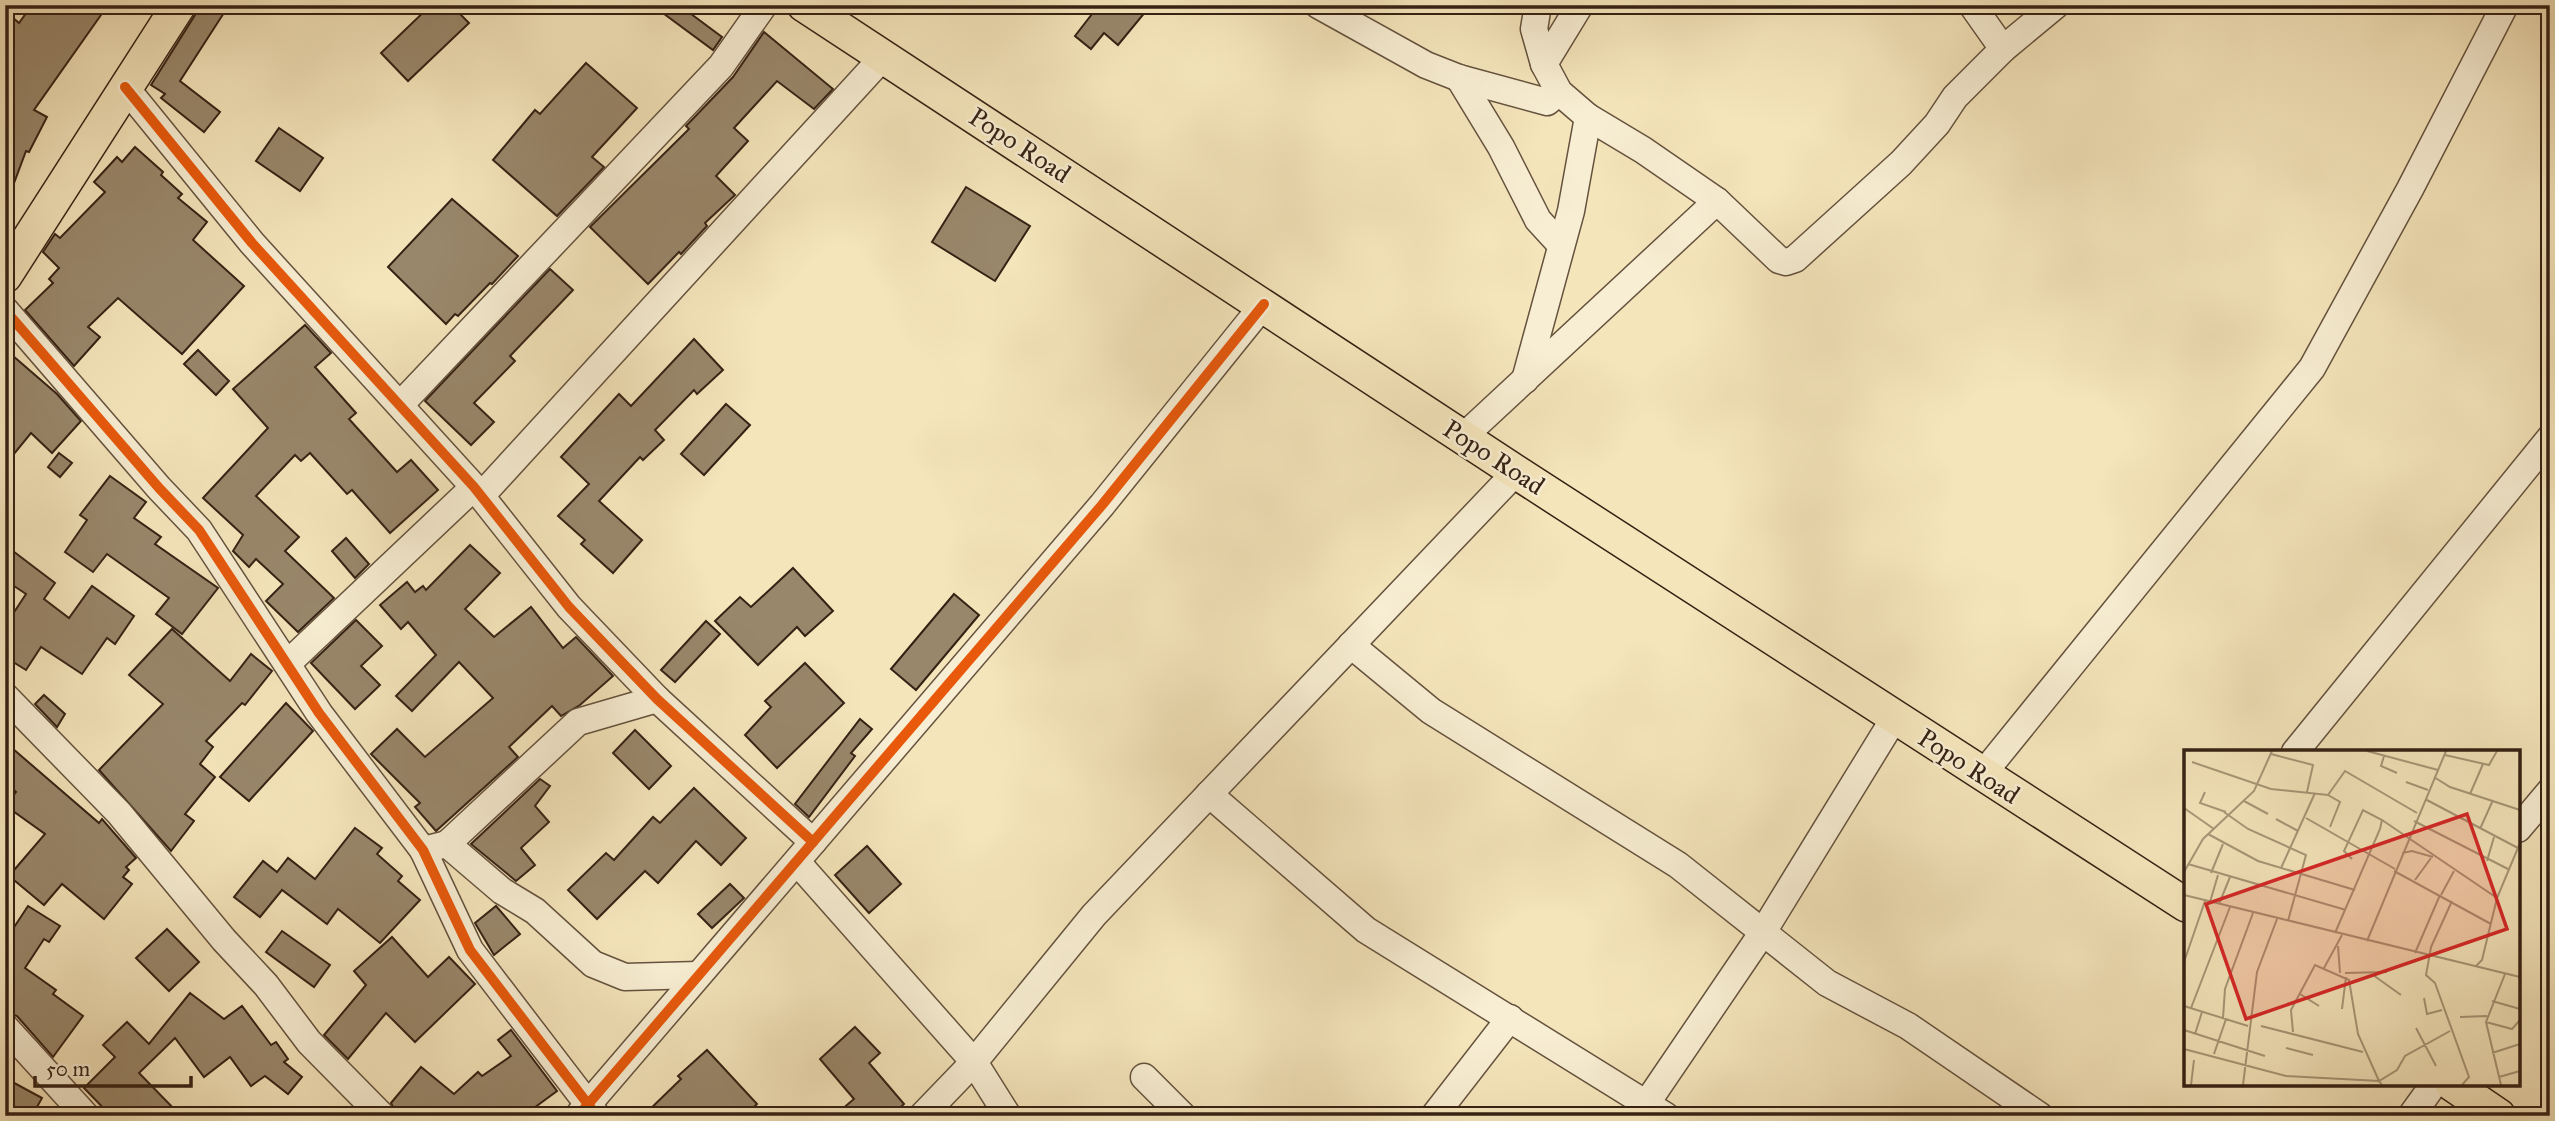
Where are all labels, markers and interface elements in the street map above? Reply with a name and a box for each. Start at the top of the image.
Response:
street label: Popo Road [963,100,1077,190]
street label: Popo Road [1437,412,1551,502]
street label: Popo Road [1912,721,2026,811]
inset map [2184,750,2520,1086]
scale bar [35,1044,191,1088]
text: 50 m [46,1056,91,1082]

